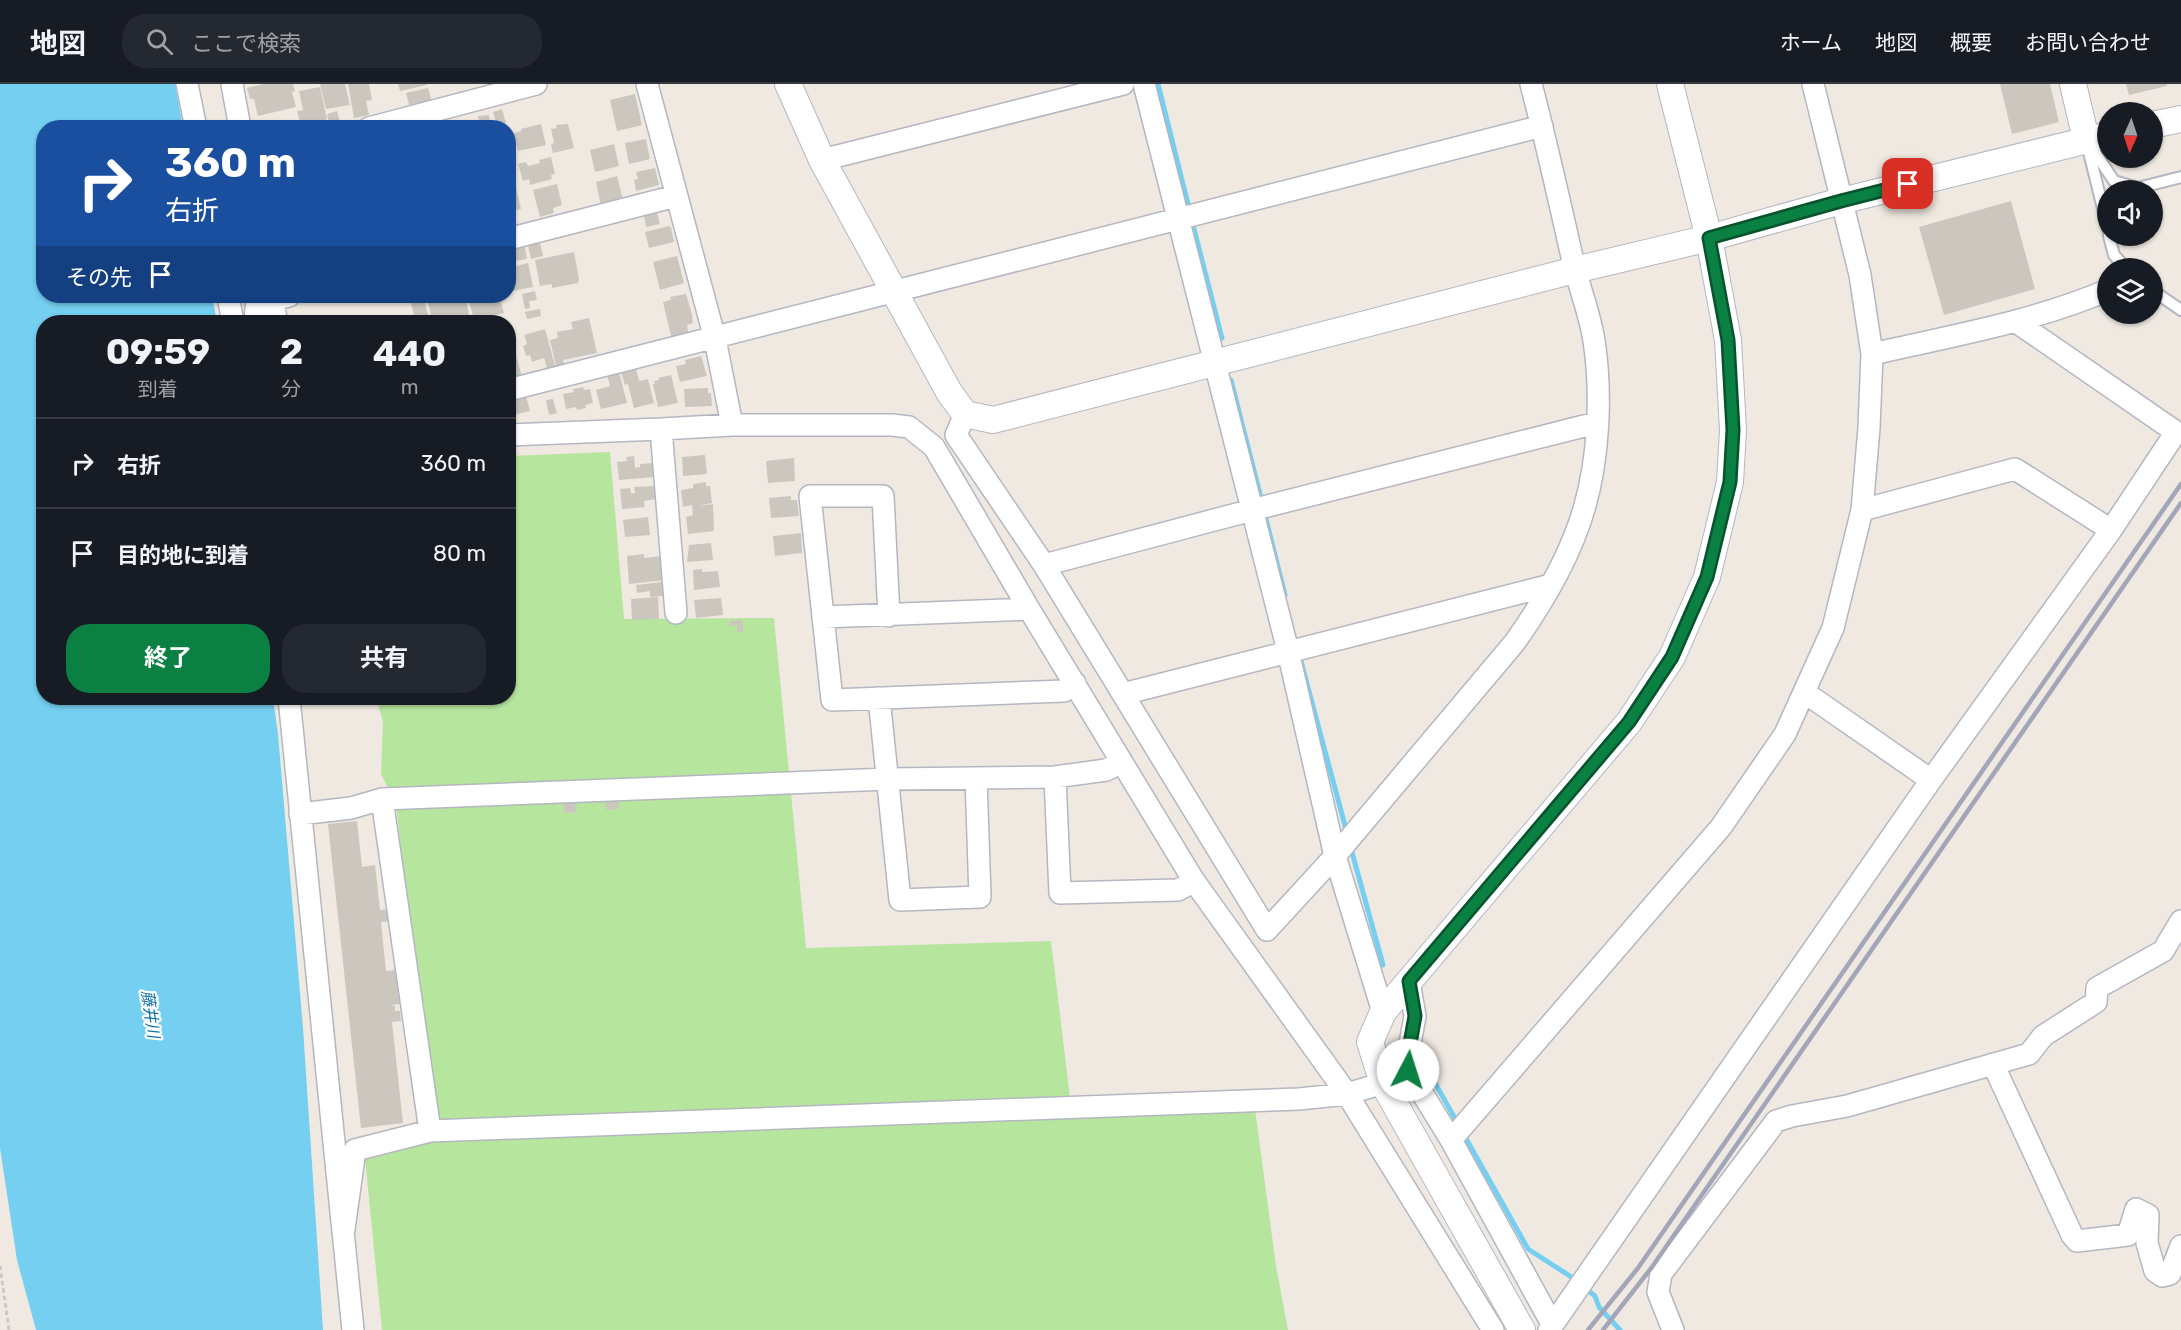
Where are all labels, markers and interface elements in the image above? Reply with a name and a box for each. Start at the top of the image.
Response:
search box [122,14,542,68]
icon: search [143,25,176,58]
text: 地図 [30,27,86,60]
text: ここで検索 [191,30,301,57]
text: ホーム [1780,30,1842,55]
text: 地図 [1875,30,1917,55]
text: 概要 [1950,30,1992,55]
text: お問い合わせ [2025,30,2151,55]
north arrow [2097,102,2163,168]
map controls [2097,102,2163,324]
text: 360 m [165,138,296,188]
icon: right [66,144,144,222]
pin [1882,158,1933,209]
icon: arrive [1891,167,1924,200]
button: sound [2097,180,2163,246]
text: 右折 [165,195,219,227]
icon: arrive [144,258,177,291]
button: layers [2097,258,2163,324]
text: その先 [66,264,132,291]
text: 09:59 [106,330,210,373]
text: 2 [280,330,303,373]
text: 440 [373,332,446,375]
text: m [401,375,418,399]
text: 到着 [138,377,178,401]
text: 分 [281,377,301,401]
icon: right [66,447,99,480]
text: 360 m [421,450,486,477]
text: 右折 [117,452,161,479]
icon: arrive [66,537,99,570]
text: 80 m [433,540,486,567]
text: 目的地に到着 [117,542,249,569]
button: 終了 [66,624,270,693]
button: 共有 [282,624,486,693]
water label: 藤井川 [138,989,164,1041]
position arrow [1376,1038,1440,1102]

